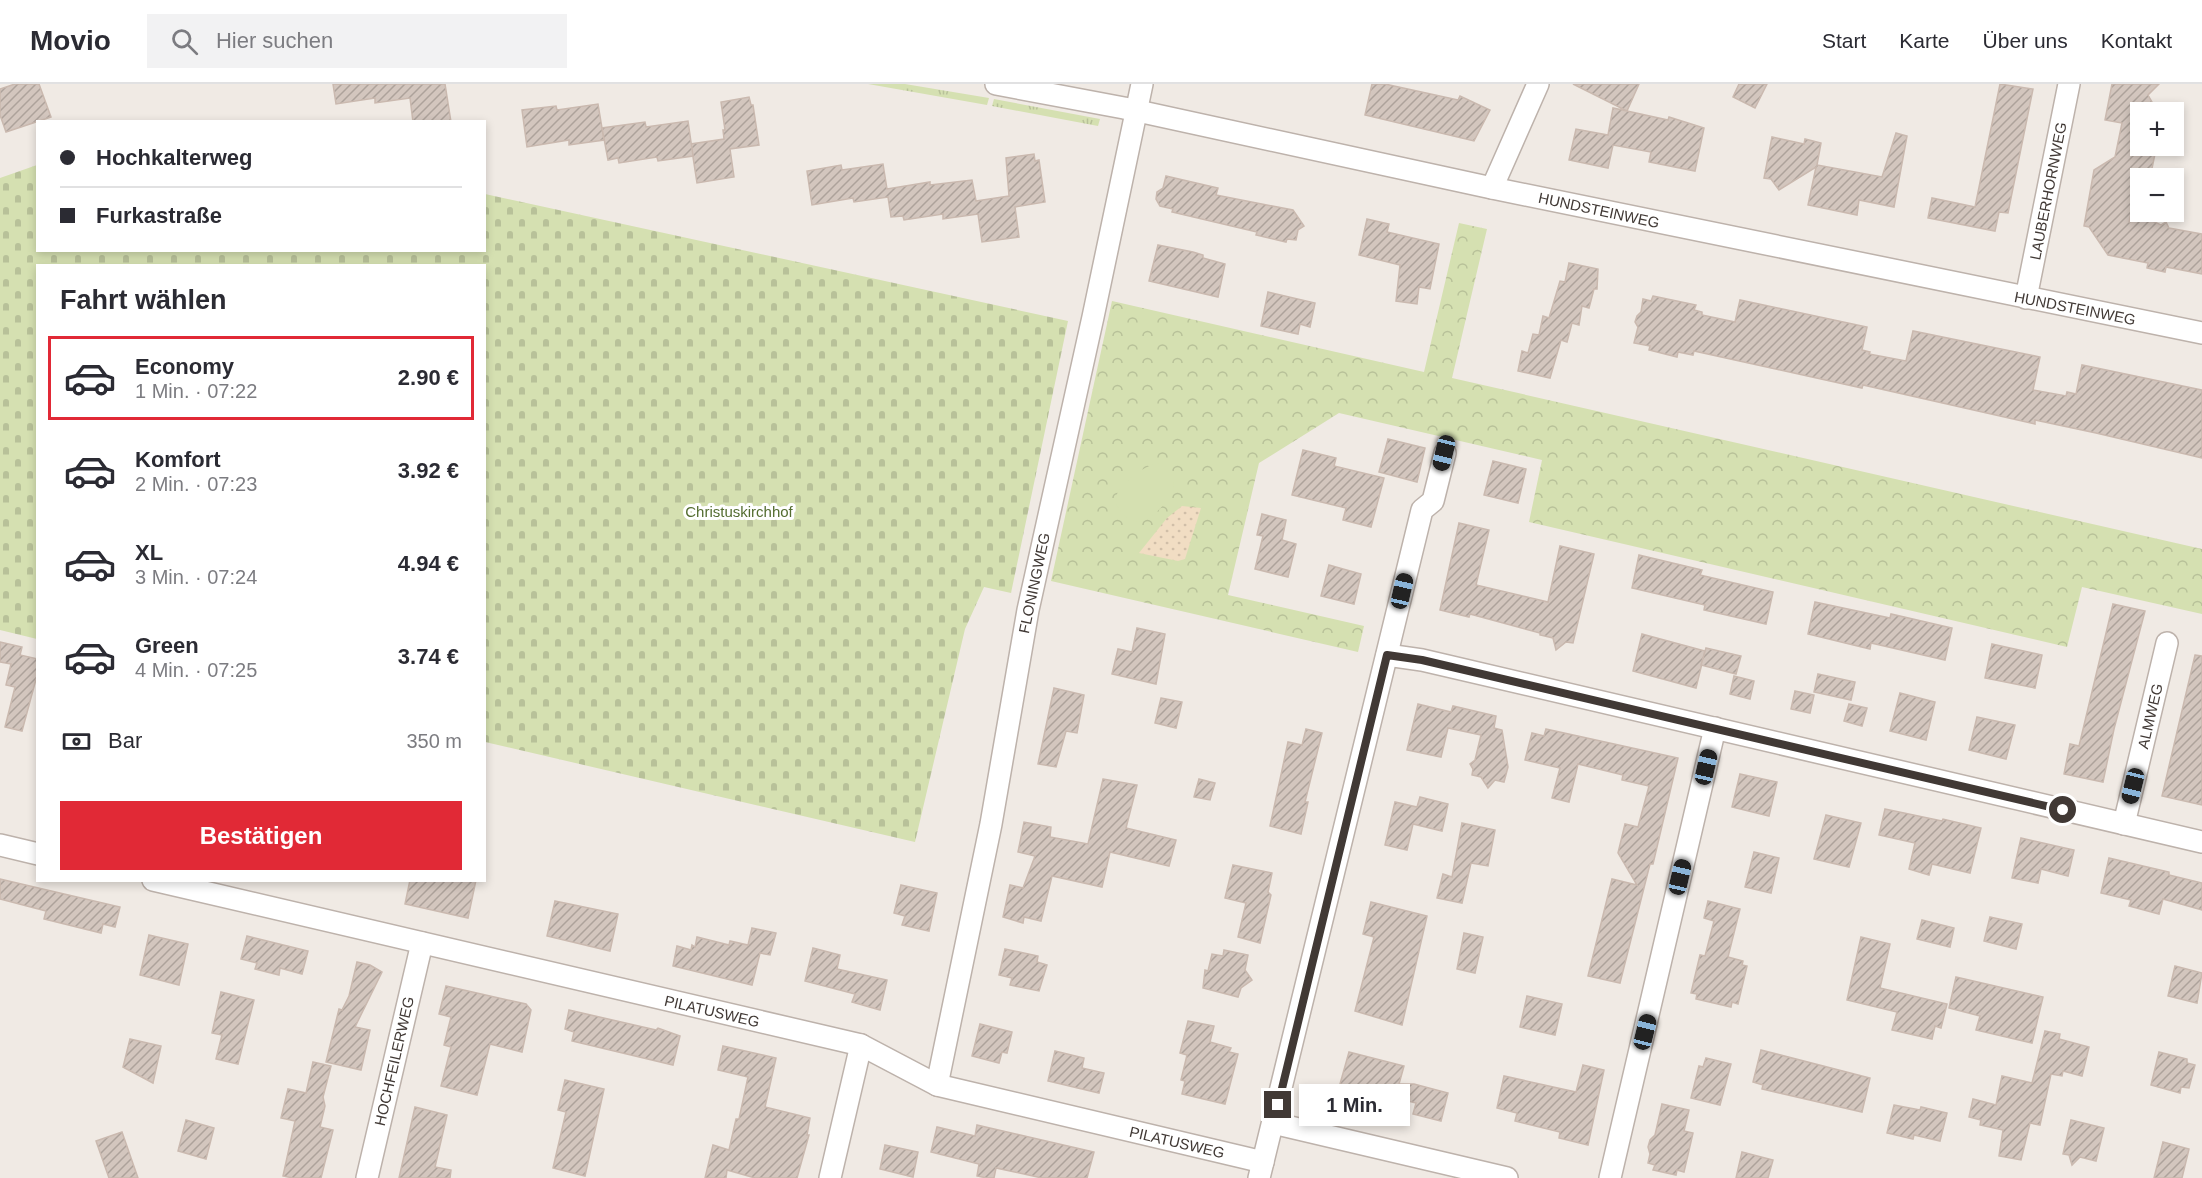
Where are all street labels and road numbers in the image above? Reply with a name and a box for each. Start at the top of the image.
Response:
street label: LAUBERHORNWEG [2026,121,2070,261]
street label: HUNDSTEINWEG [1537,189,1661,231]
street label: HUNDSTEINWEG [2013,288,2137,328]
street label: FLONINGWEG [1015,531,1053,635]
street label: ALMWEG [2134,682,2166,750]
street label: PILATUSWEG [663,992,761,1030]
street label: HOCHFEILERWEG [371,995,417,1127]
street label: PILATUSWEG [1128,1123,1226,1161]

